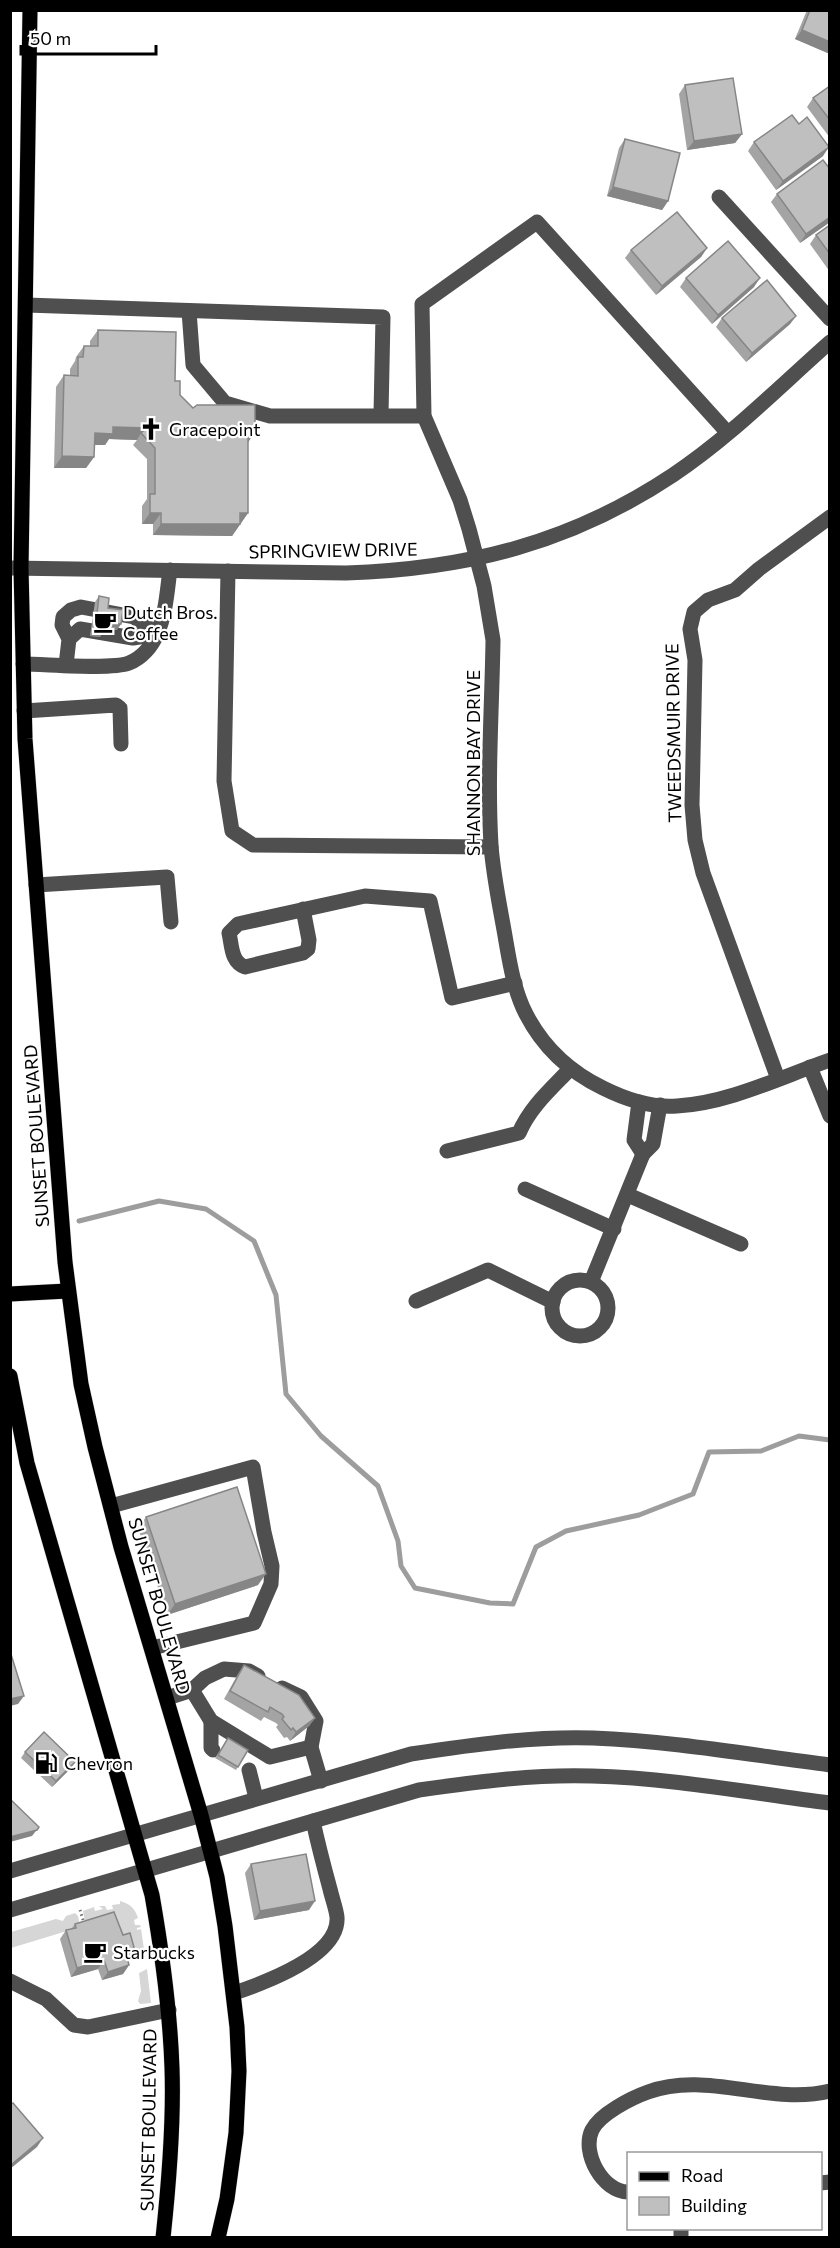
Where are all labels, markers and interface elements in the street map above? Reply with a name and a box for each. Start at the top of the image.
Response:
scale bar [21,18,156,56]
text: 50 m [30,27,71,49]
church icon: Gracepoint [138,416,164,442]
place label: Gracepoint [169,418,261,440]
street label: SPRINGVIEW DRIVE [248,538,418,562]
place label: Dutch Bros. Coffee [123,601,218,644]
cafe icon: Dutch Bros. Coffee [92,609,118,635]
street label: TWEEDSMUIR DRIVE [660,643,686,823]
street label: SHANNON BAY DRIVE [462,670,484,856]
street label: SUNSET BOULEVARD [19,1044,53,1228]
street label: SUNSET BOULEVARD [124,1515,196,1697]
fuel station icon: Chevron [33,1750,59,1776]
place label: Chevron [64,1752,133,1774]
cafe icon: Starbucks [82,1939,108,1965]
place label: Starbucks [113,1941,195,1963]
street label: SUNSET BOULEVARD [135,2028,161,2212]
legend [627,2152,822,2230]
text: Road [681,2164,723,2186]
text: Building [681,2194,747,2216]

